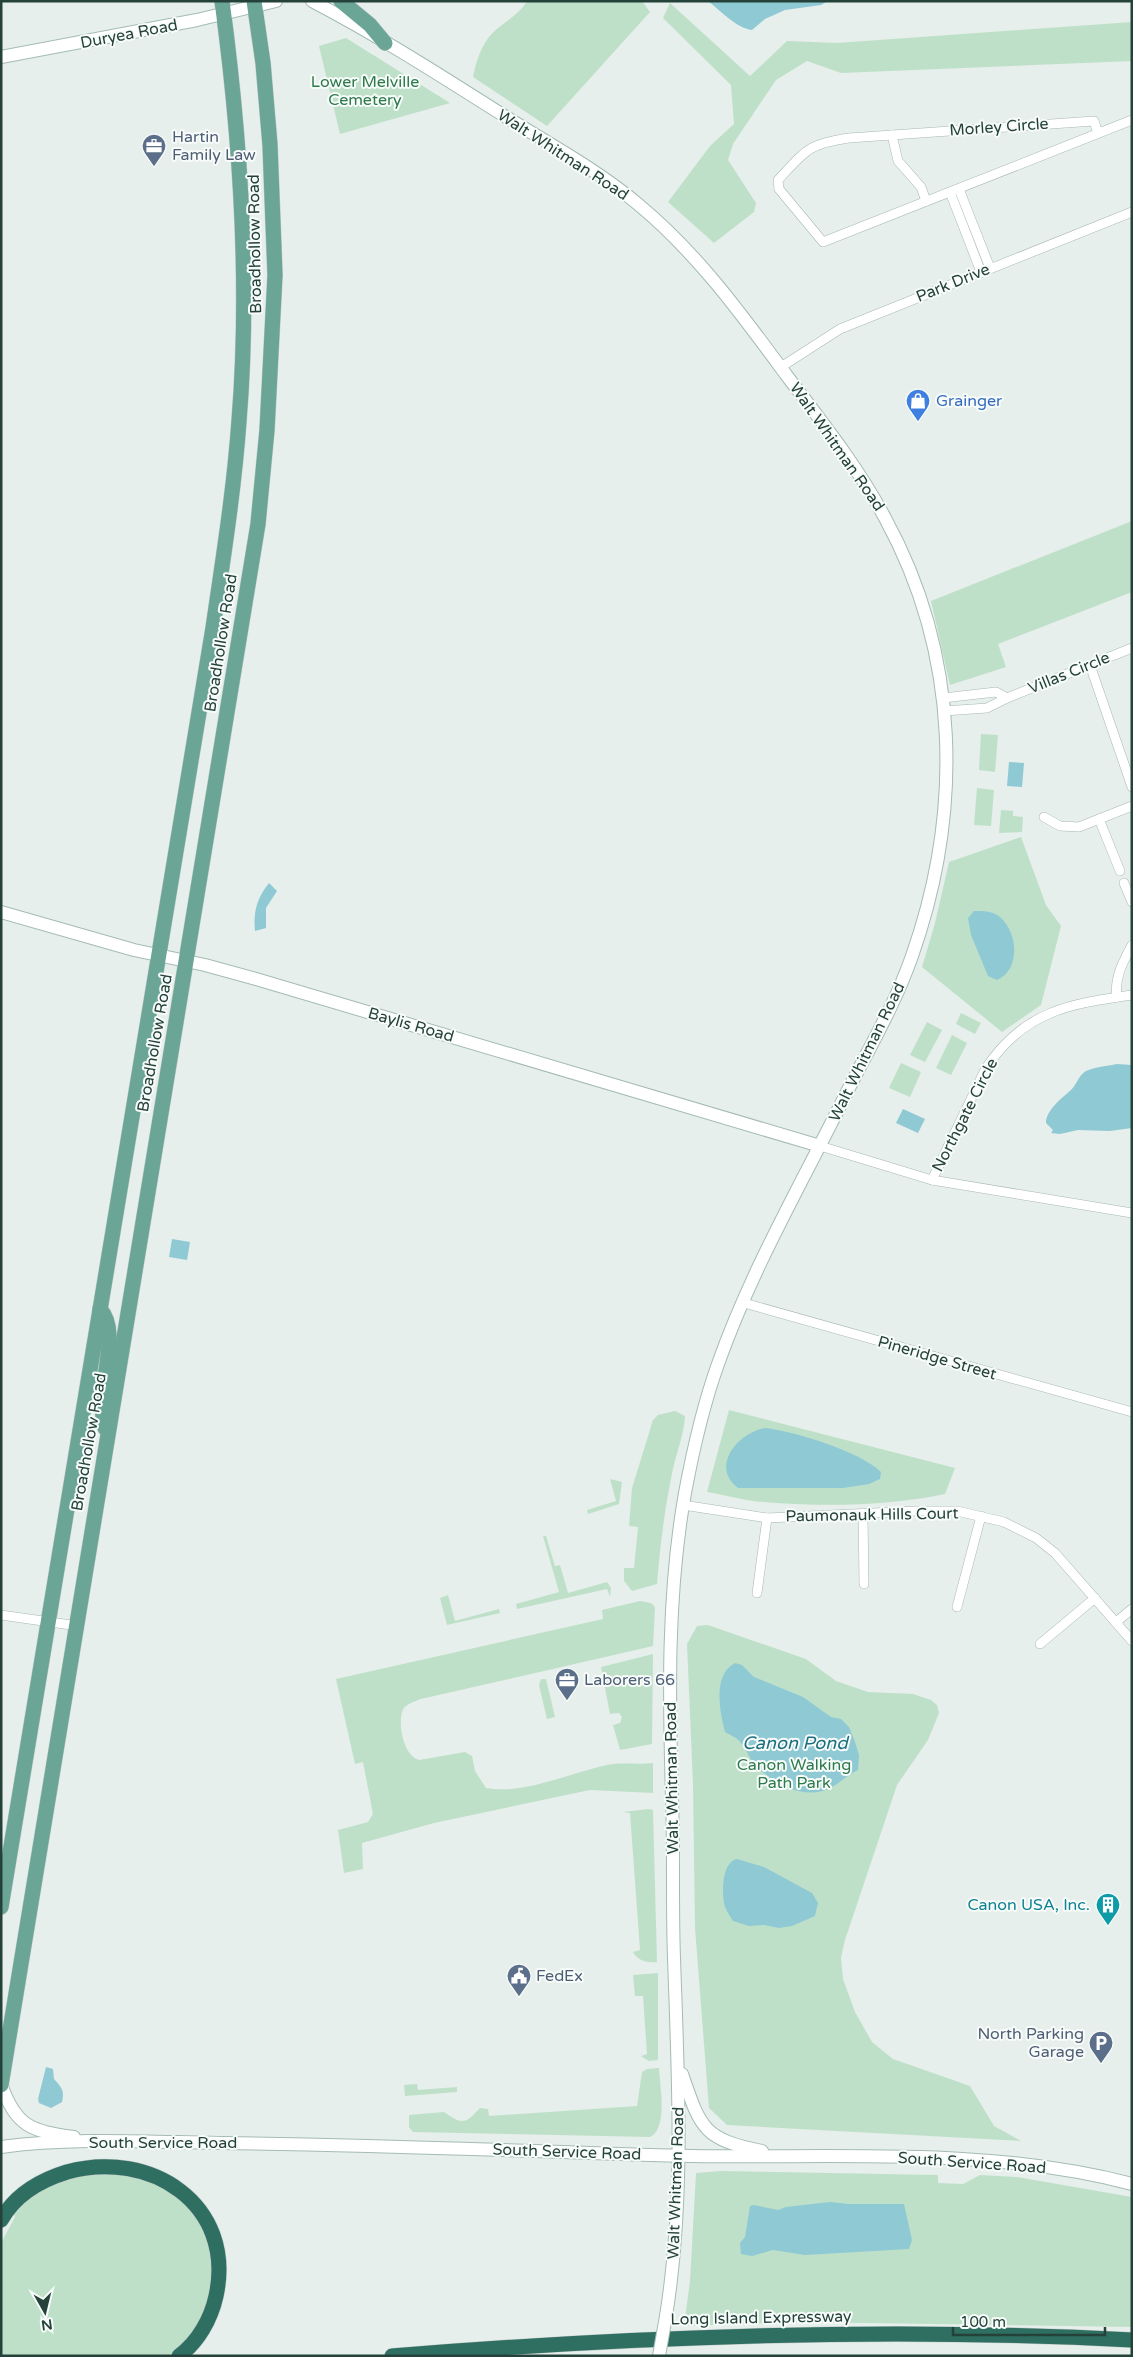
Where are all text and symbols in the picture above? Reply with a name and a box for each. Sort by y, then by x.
street label: Duryea Road [79,15,179,53]
park label: Lower Melville Cemetery [311,72,419,110]
street label: Walt Whitman Road [494,105,632,205]
street label: Morley Circle [949,114,1049,140]
place label: Hartin Family Law [172,127,256,165]
office icon: Hartin Family Law [141,133,167,167]
street label: Broadhollow Road [244,174,266,314]
street label: Park Drive [913,259,993,307]
street label: Walt Whitman Road [785,379,889,515]
shop icon: Grainger [905,388,931,422]
place label: Grainger [936,391,1003,411]
street label: Broadhollow Road [200,572,242,714]
street label: Villas Circle [1025,648,1113,698]
street label: Broadhollow Road [133,972,177,1114]
street label: Walt Whitman Road [825,979,909,1125]
street label: Baylis Road [366,1003,456,1047]
street label: Northgate Circle [928,1055,1002,1175]
street label: Pineridge Street [875,1331,999,1385]
street label: Broadhollow Road [67,1371,111,1513]
street label: Paumonauk Hills Court [785,1503,959,1527]
office icon: Laborers 66 [554,1667,580,1701]
place label: Laborers 66 [584,1670,675,1690]
street label: Walt Whitman Road [661,1702,683,1854]
water label: Canon Pond [742,1732,850,1754]
park label: Canon Walking Path Park [737,1755,851,1793]
building icon: Canon USA, Inc. [1095,1892,1121,1926]
place label: Canon USA, Inc. [967,1895,1090,1915]
public building icon: FedEx [506,1963,532,1997]
place label: FedEx [536,1966,583,1986]
place label: North Parking Garage [978,2024,1084,2062]
parking icon: North Parking Garage [1088,2030,1114,2064]
street label: Walt Whitman Road [663,2106,689,2260]
street label: South Service Road [89,2133,237,2153]
street label: South Service Road [492,2139,642,2165]
street label: South Service Road [897,2148,1047,2178]
north arrow [20,2287,70,2337]
scale bar [953,2304,1106,2336]
street label: Long Island Expressway [670,2306,852,2330]
text: 100 m [960,2313,1006,2331]
text: N [40,2315,53,2334]

